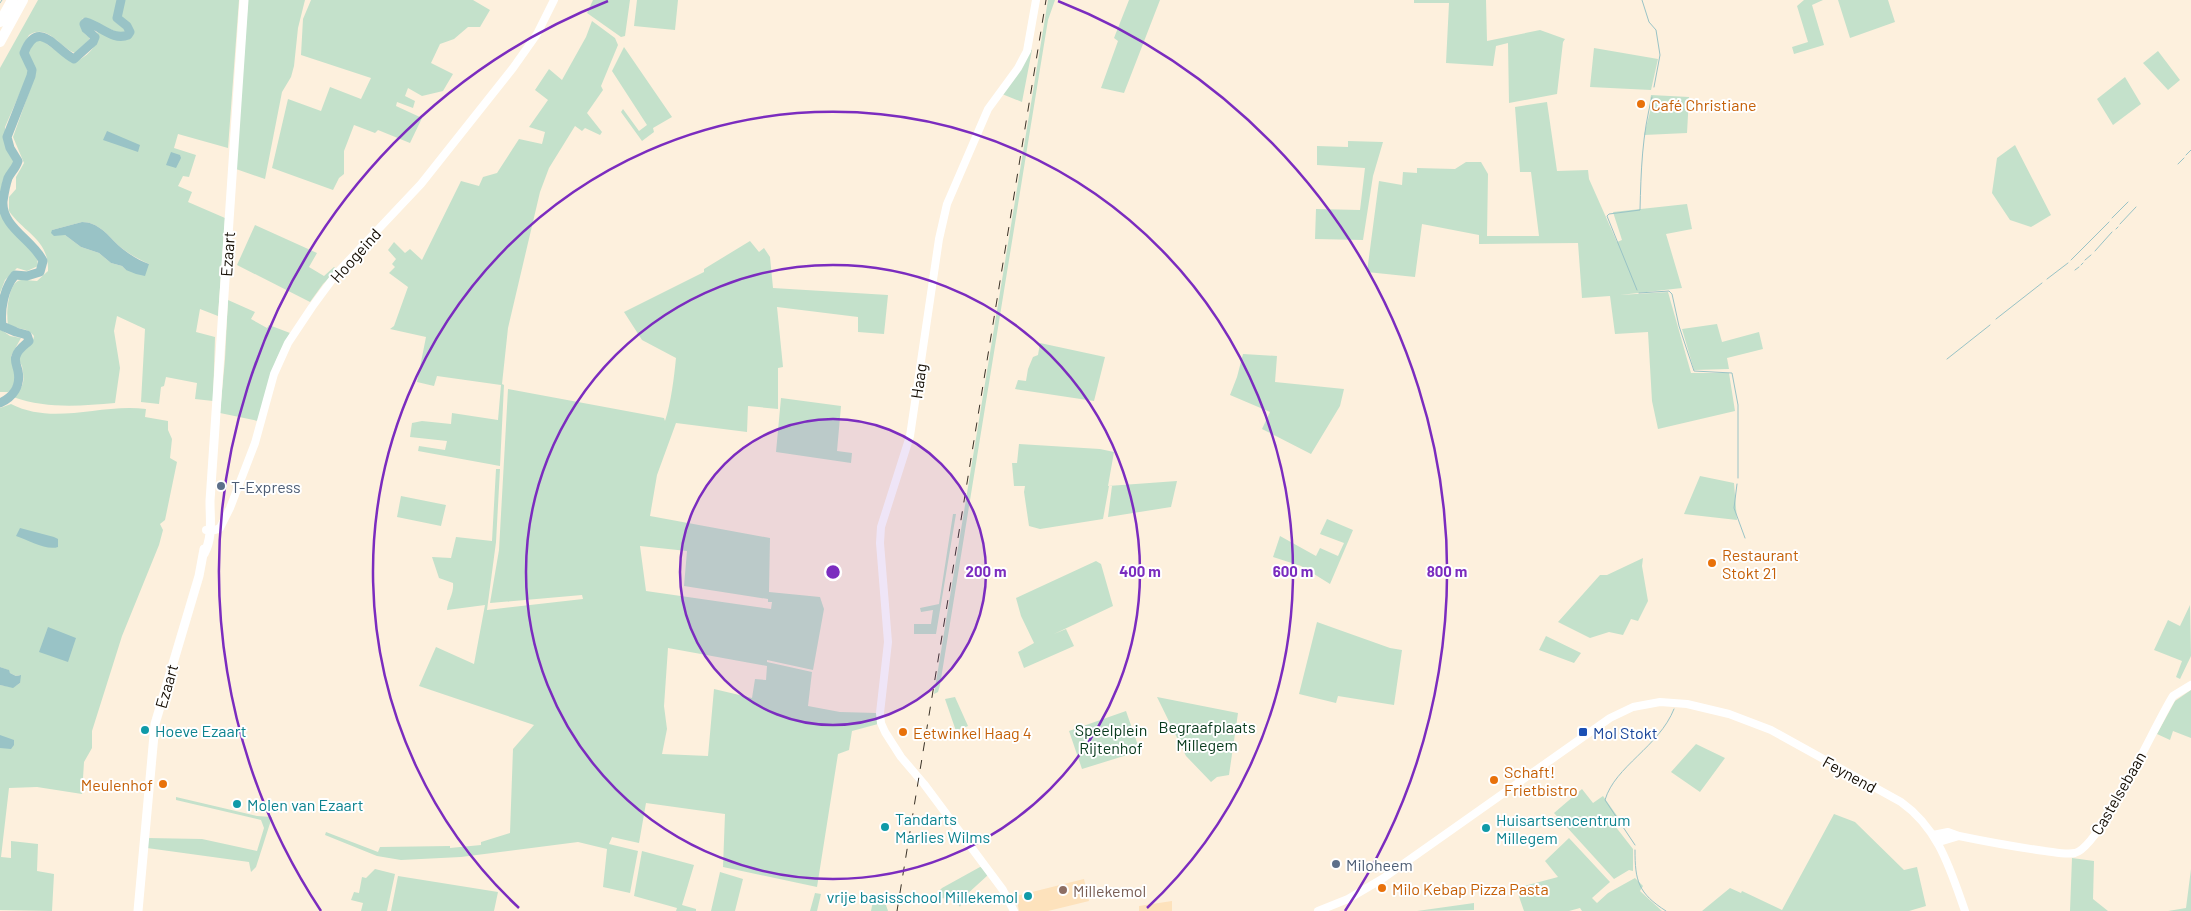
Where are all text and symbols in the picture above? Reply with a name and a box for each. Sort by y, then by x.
place label: Café Christiane [1651,95,1756,114]
marker: Café Christiane [1635,98,1647,110]
street label: Hoogeind [326,224,384,286]
street label: Ezaart [216,231,238,277]
street label: Haag [906,362,930,400]
place label: T-Express [231,477,301,496]
marker: T-Express [215,480,227,492]
place label: Restaurant Stokt 21 [1722,545,1799,582]
marker: Restaurant Stokt 21 [1706,557,1718,569]
text: 200 m [965,562,1007,580]
text: 400 m [1119,562,1161,580]
text: 600 m [1273,562,1313,580]
text: 800 m [1427,562,1467,580]
centre of rings [824,563,842,581]
street label: Ezaart [151,662,181,710]
park label: Begraafplaats Millegem [1158,717,1256,754]
park label: Speelplein Rijtenhof [1075,720,1147,757]
place label: Hoeve Ezaart [155,721,247,740]
place label: Eetwinkel Haag 4 [913,723,1032,742]
place label: Mol Stokt [1593,723,1658,742]
marker: Hoeve Ezaart [139,724,151,736]
marker: Eetwinkel Haag 4 [897,726,909,738]
marker: Mol Stokt [1577,726,1589,738]
street label: Castelsebaan [2086,748,2150,838]
street label: Feynend [1820,752,1880,796]
place label: Schaft! Frietbistro [1504,762,1578,799]
marker: Schaft! Frietbistro [1488,774,1500,786]
place label: Meulenhof [81,775,153,794]
marker: Meulenhof [157,778,169,790]
place label: Molen van Ezaart [247,795,364,814]
marker: Molen van Ezaart [231,798,243,810]
place label: Tandarts Marlies Wilms [895,809,990,846]
place label: Huisartsencentrum Millegem [1496,810,1630,847]
marker: Tandarts Marlies Wilms [879,821,891,833]
marker: Huisartsencentrum Millegem [1480,822,1492,834]
place label: Miloheem [1346,855,1413,874]
marker: Miloheem [1330,858,1342,870]
place label: Milo Kebap Pizza Pasta [1392,879,1549,898]
place label: Millekemol [1073,881,1146,900]
marker: Milo Kebap Pizza Pasta [1376,882,1388,894]
marker: Millekemol [1057,884,1069,896]
place label: vrije basisschool Millekemol [827,887,1018,906]
marker: vrije basisschool Millekemol [1022,890,1034,902]

